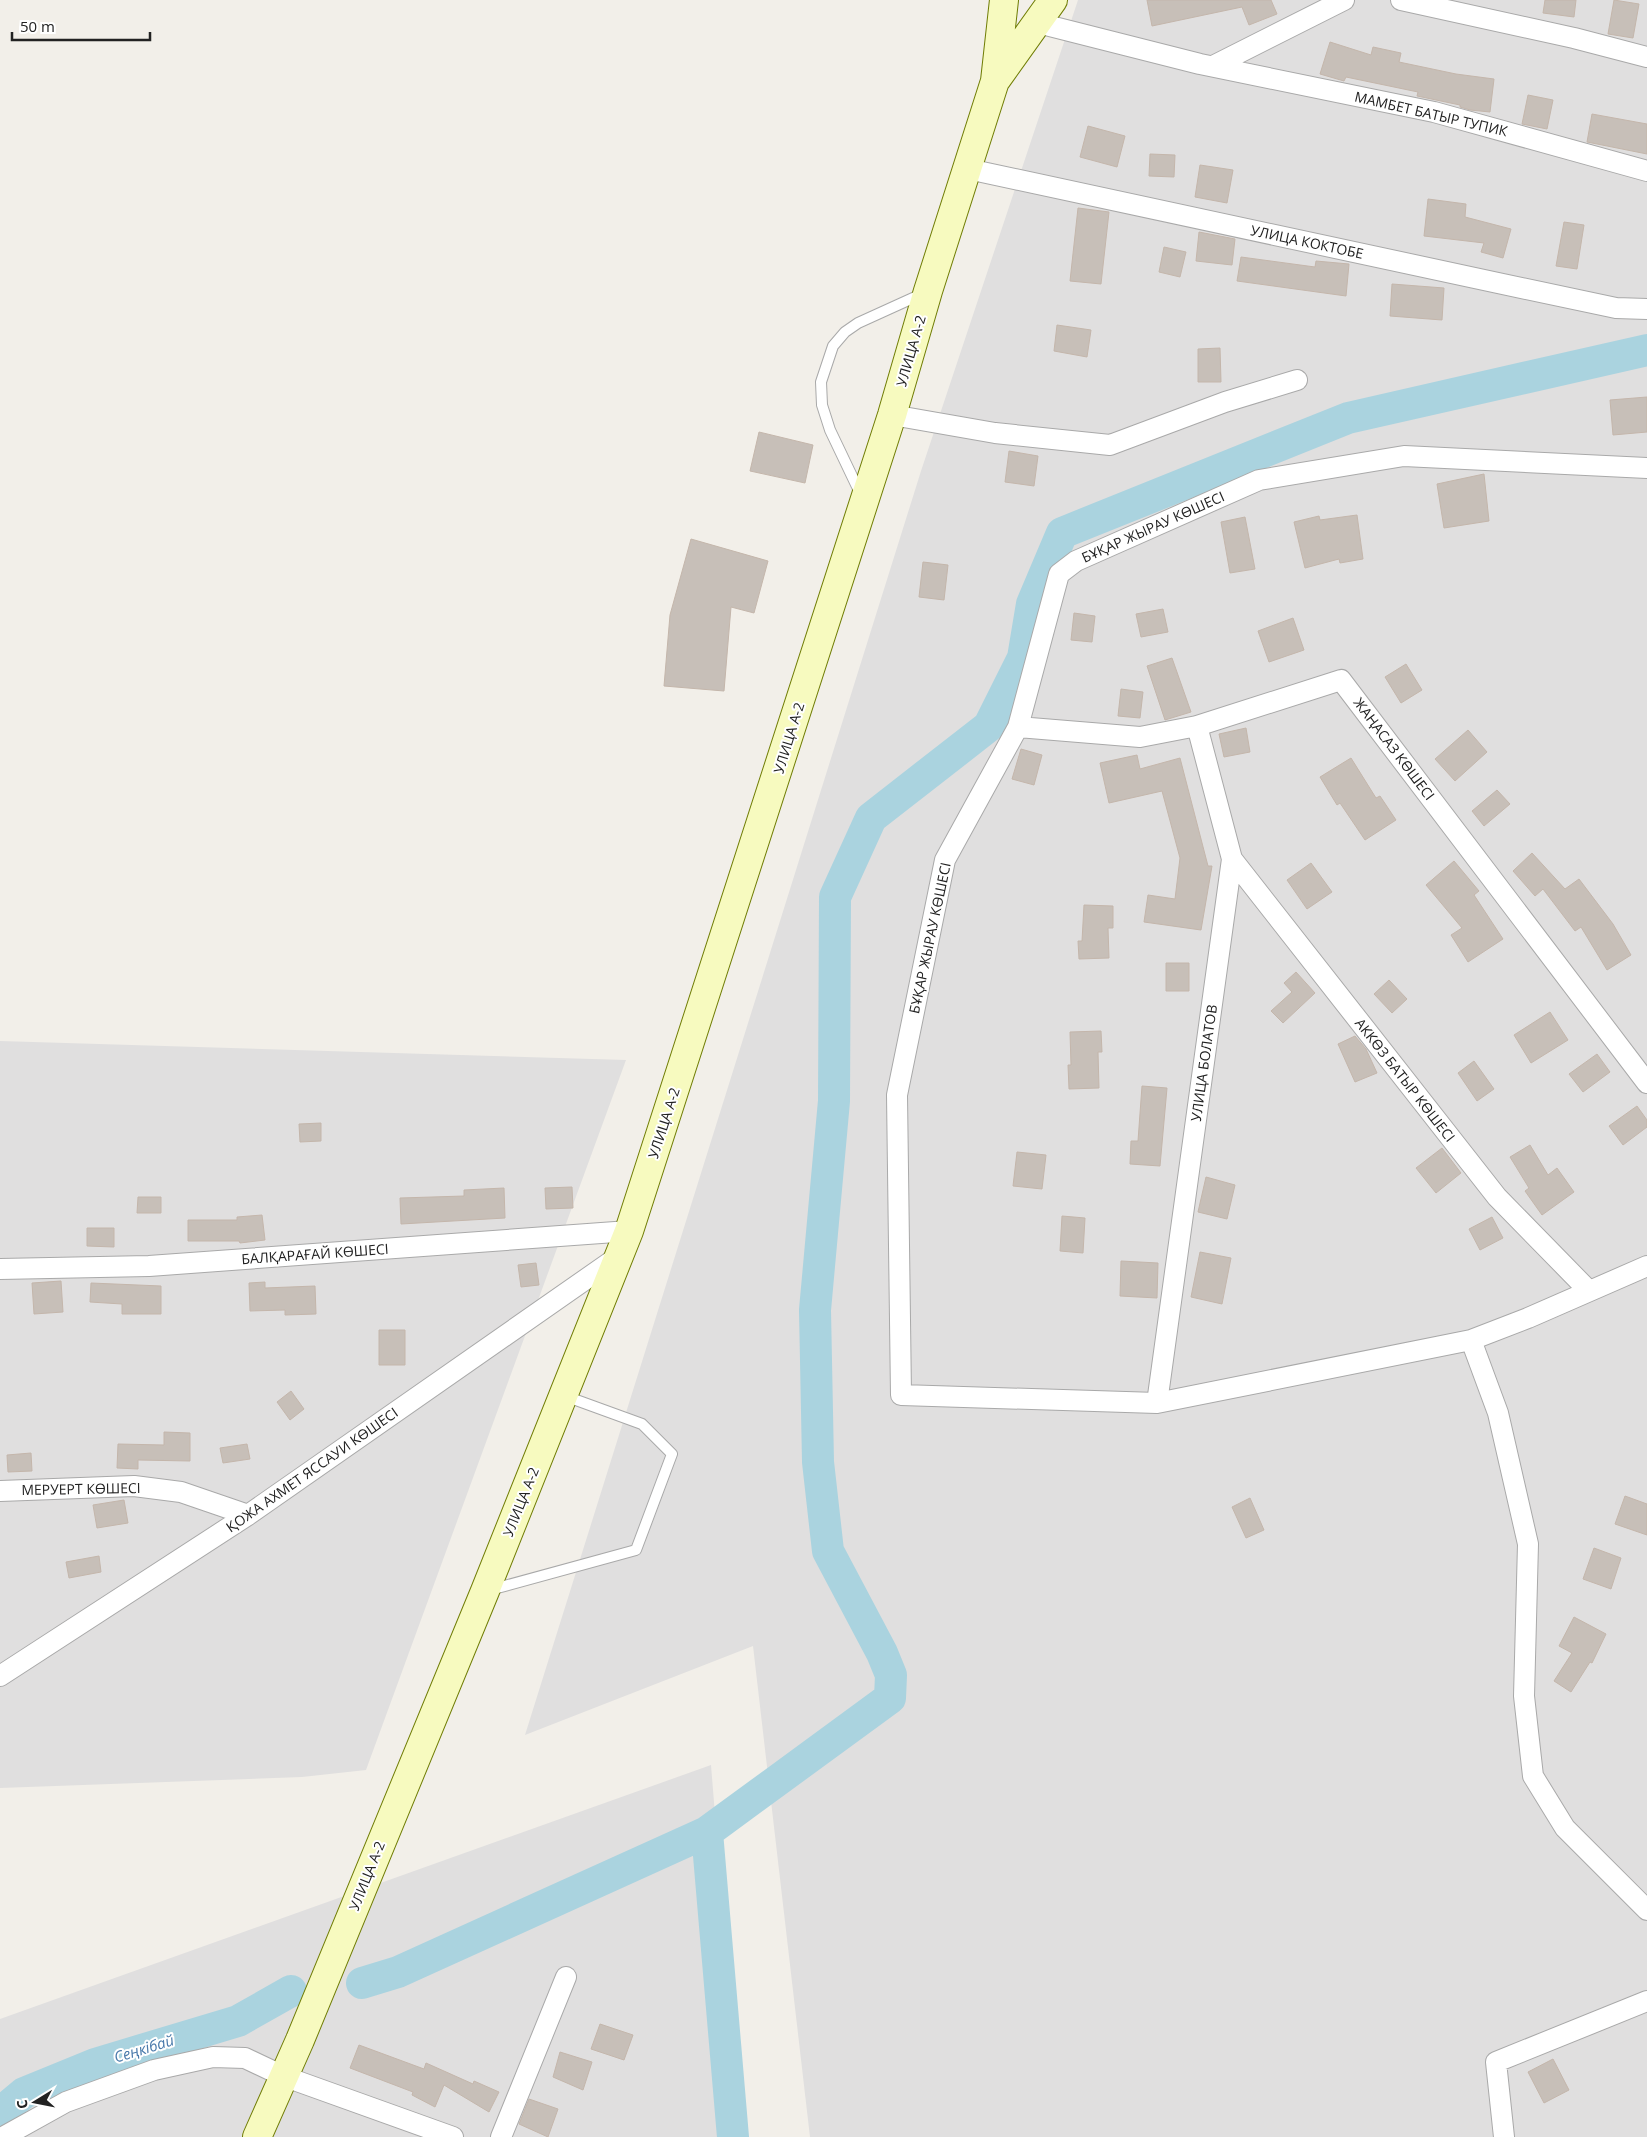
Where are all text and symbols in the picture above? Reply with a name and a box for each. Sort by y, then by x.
scale bar [12,10,150,42]
text: 50 m [20,16,55,36]
street label: МАМБЕТ БАТЫР ТУПИК [1353,87,1510,140]
street label: УЛИЦА КОКТОБЕ [1249,220,1365,263]
street label: УЛИЦА А-2 [891,313,930,389]
street label: БҰҚАР ЖЫРАУ КӨШЕСІ [1079,487,1227,567]
street label: ЖАҢАСАЗ КӨШЕСІ [1350,694,1439,804]
street label: УЛИЦА А-2 [769,700,808,776]
street label: БҰҚАР ЖЫРАУ КӨШЕСІ [904,861,955,1015]
street label: УЛИЦА БОЛАТОВ [1186,1003,1221,1123]
street label: АККӨЗ БАТЫР КӨШЕСІ [1351,1014,1460,1145]
street label: УЛИЦА А-2 [643,1085,684,1161]
street label: БАЛҚАРАҒАЙ КӨШЕСІ [241,1239,389,1268]
street label: ҚОЖА АХМЕТ ЯССАУИ КӨШЕСІ [222,1403,401,1536]
street label: УЛИЦА А-2 [498,1464,543,1539]
street label: МЕРУЕРТ КӨШЕСІ [21,1478,141,1499]
street label: УЛИЦА А-2 [344,1838,389,1913]
water label: Сеңкібай [111,2029,176,2067]
north arrow [10,2077,60,2127]
text: С [12,2098,32,2110]

